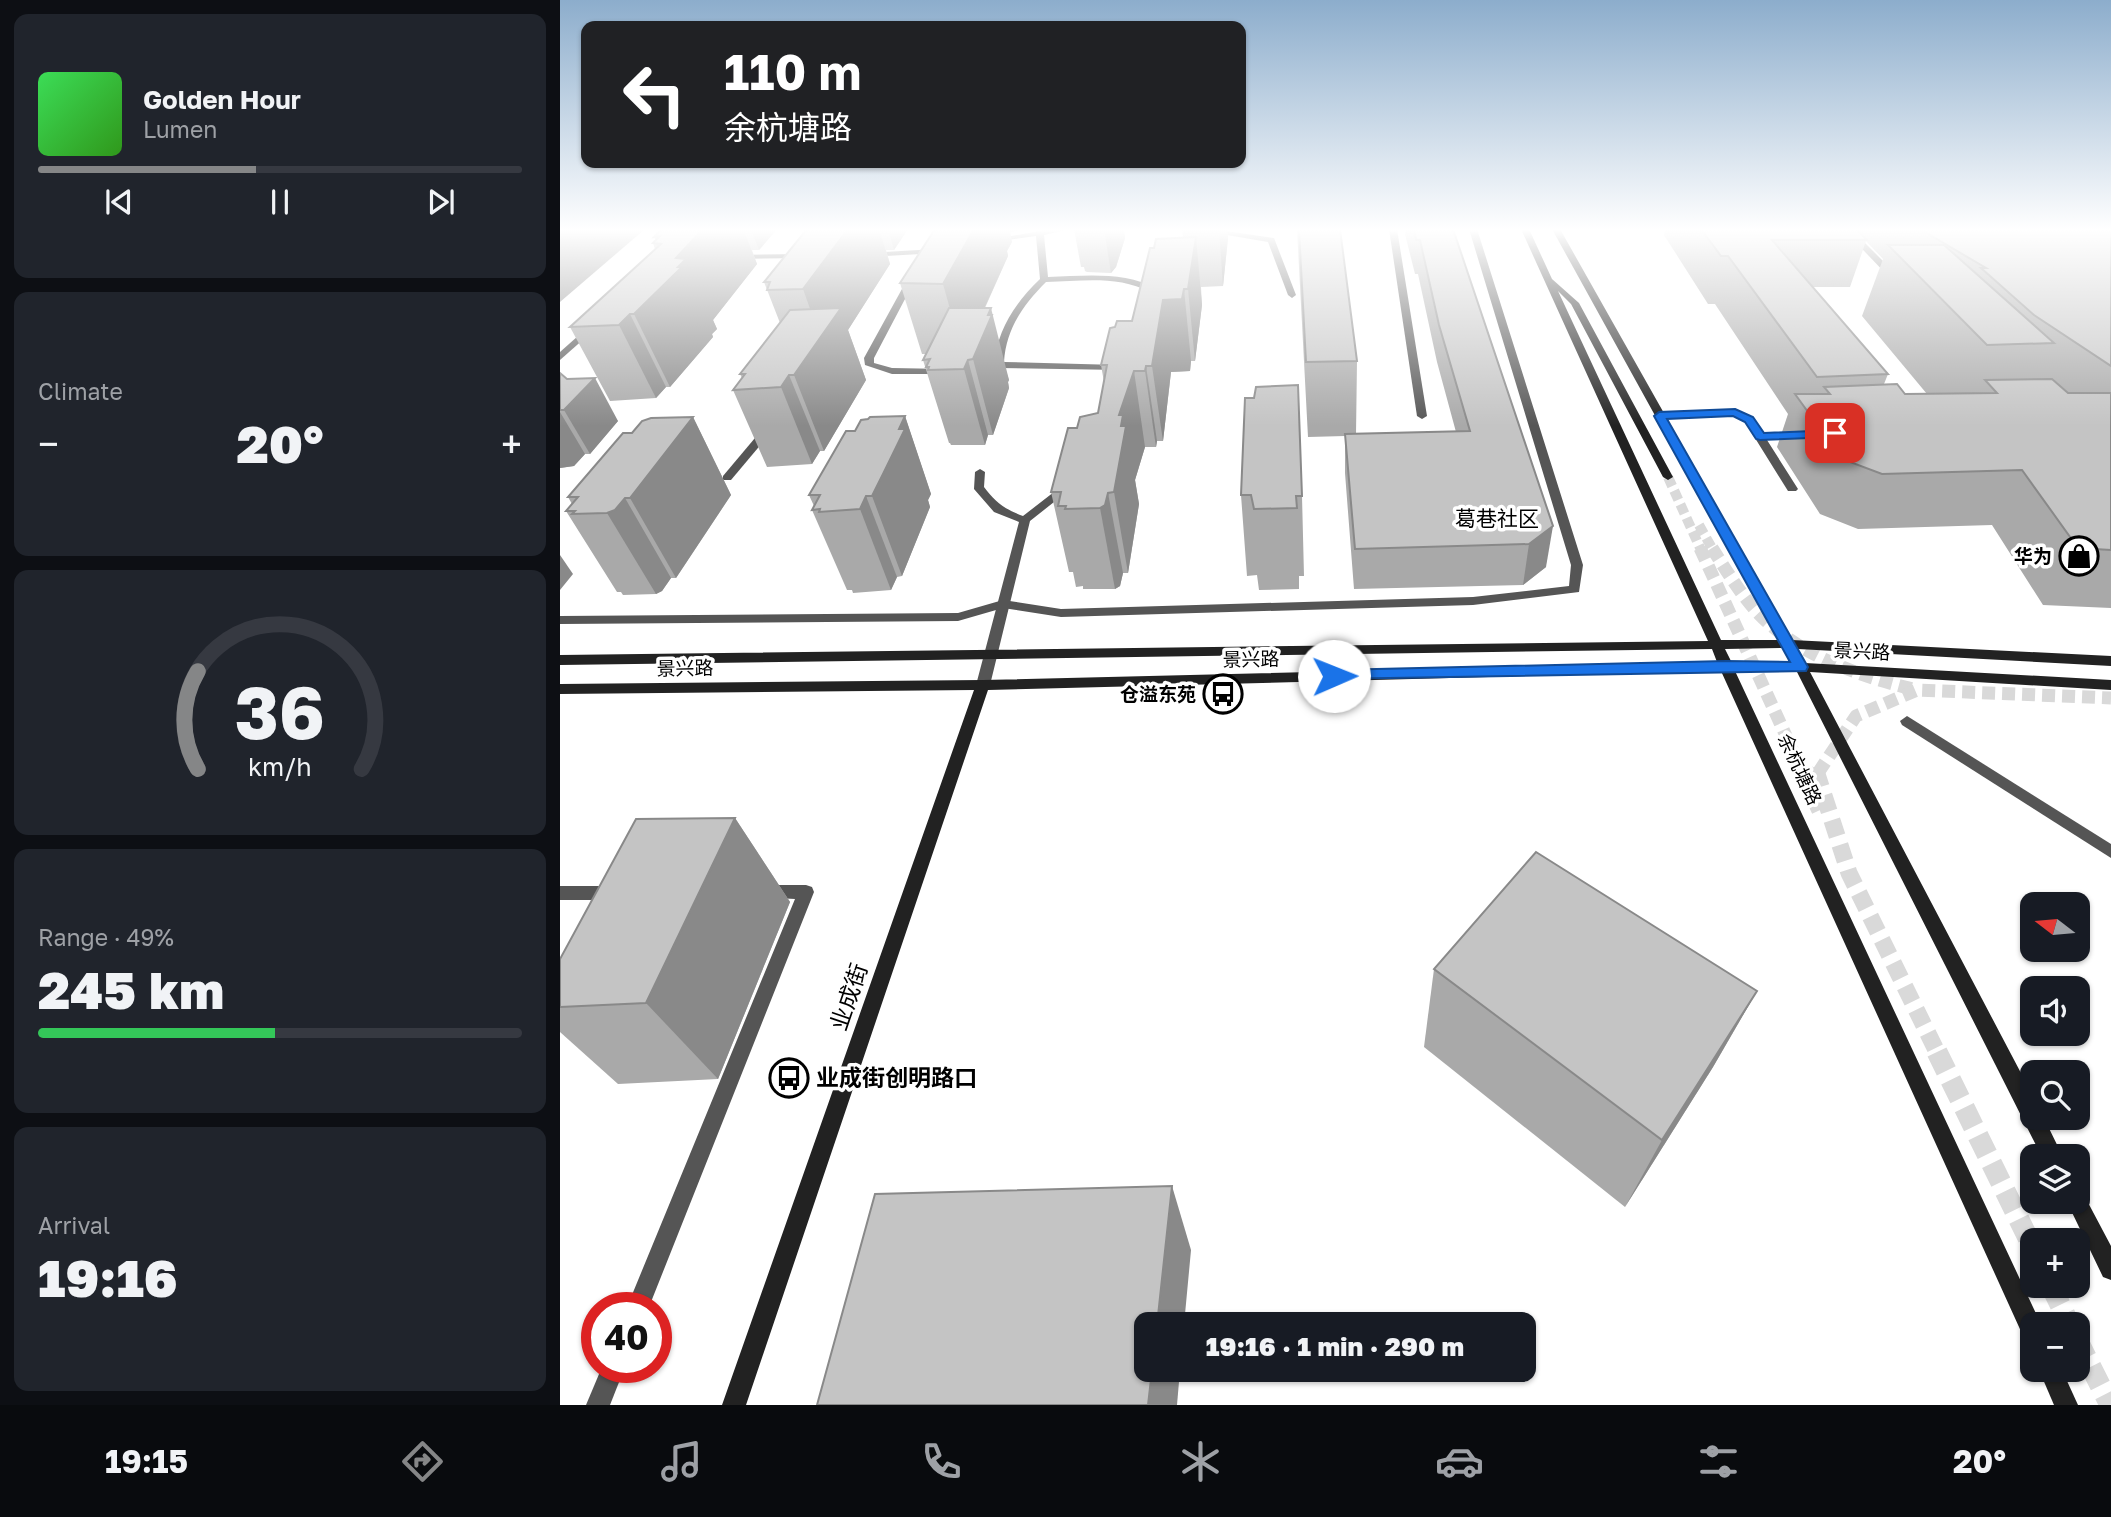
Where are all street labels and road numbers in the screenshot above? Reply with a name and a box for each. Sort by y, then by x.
street label: 景兴路 [1833,638,1891,663]
street label: 景兴路 [1222,647,1280,670]
street label: 景兴路 [656,656,714,679]
street label: 余杭塘路 [1774,729,1827,808]
street label: 业成街 [824,959,873,1034]

